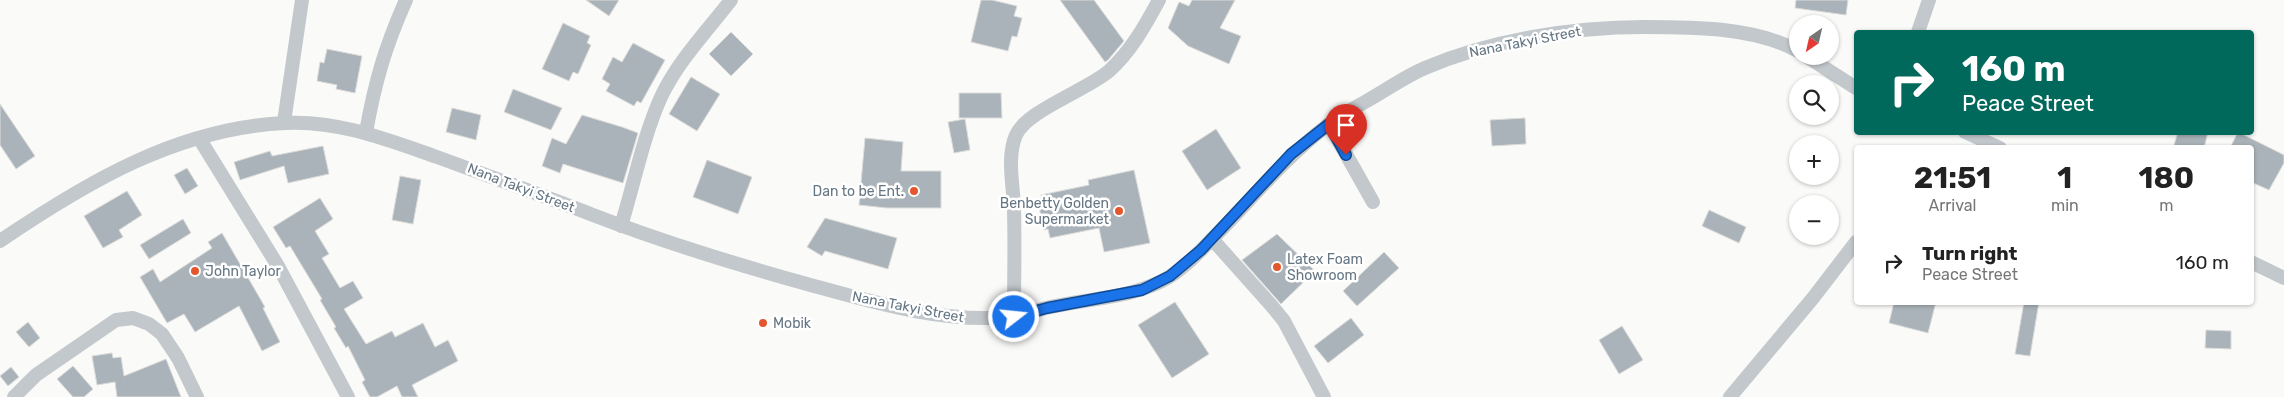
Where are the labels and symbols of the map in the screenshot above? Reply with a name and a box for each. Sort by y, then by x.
north arrow [1789,15,1839,65]
street label: Nana Takyi Street [1468,23,1583,61]
pin [1325,104,1367,155]
street label: Nana Takyi Street [465,160,578,216]
place label: Dan to be Ent. [813,183,904,200]
marker: Dan to be Ent. [908,185,920,197]
place label: Benbetty Golden Supermarket [1000,195,1110,228]
marker: Benbetty Golden Supermarket [1113,205,1125,217]
place label: Latex Foam Showroom [1287,251,1363,284]
marker: Latex Foam Showroom [1271,261,1283,273]
place label: John Taylor [205,263,282,280]
marker: John Taylor [189,265,201,277]
street label: Nana Takyi Street [851,288,966,326]
position arrow [987,290,1039,342]
place label: Mobik [773,315,812,332]
marker: Mobik [757,317,769,329]

